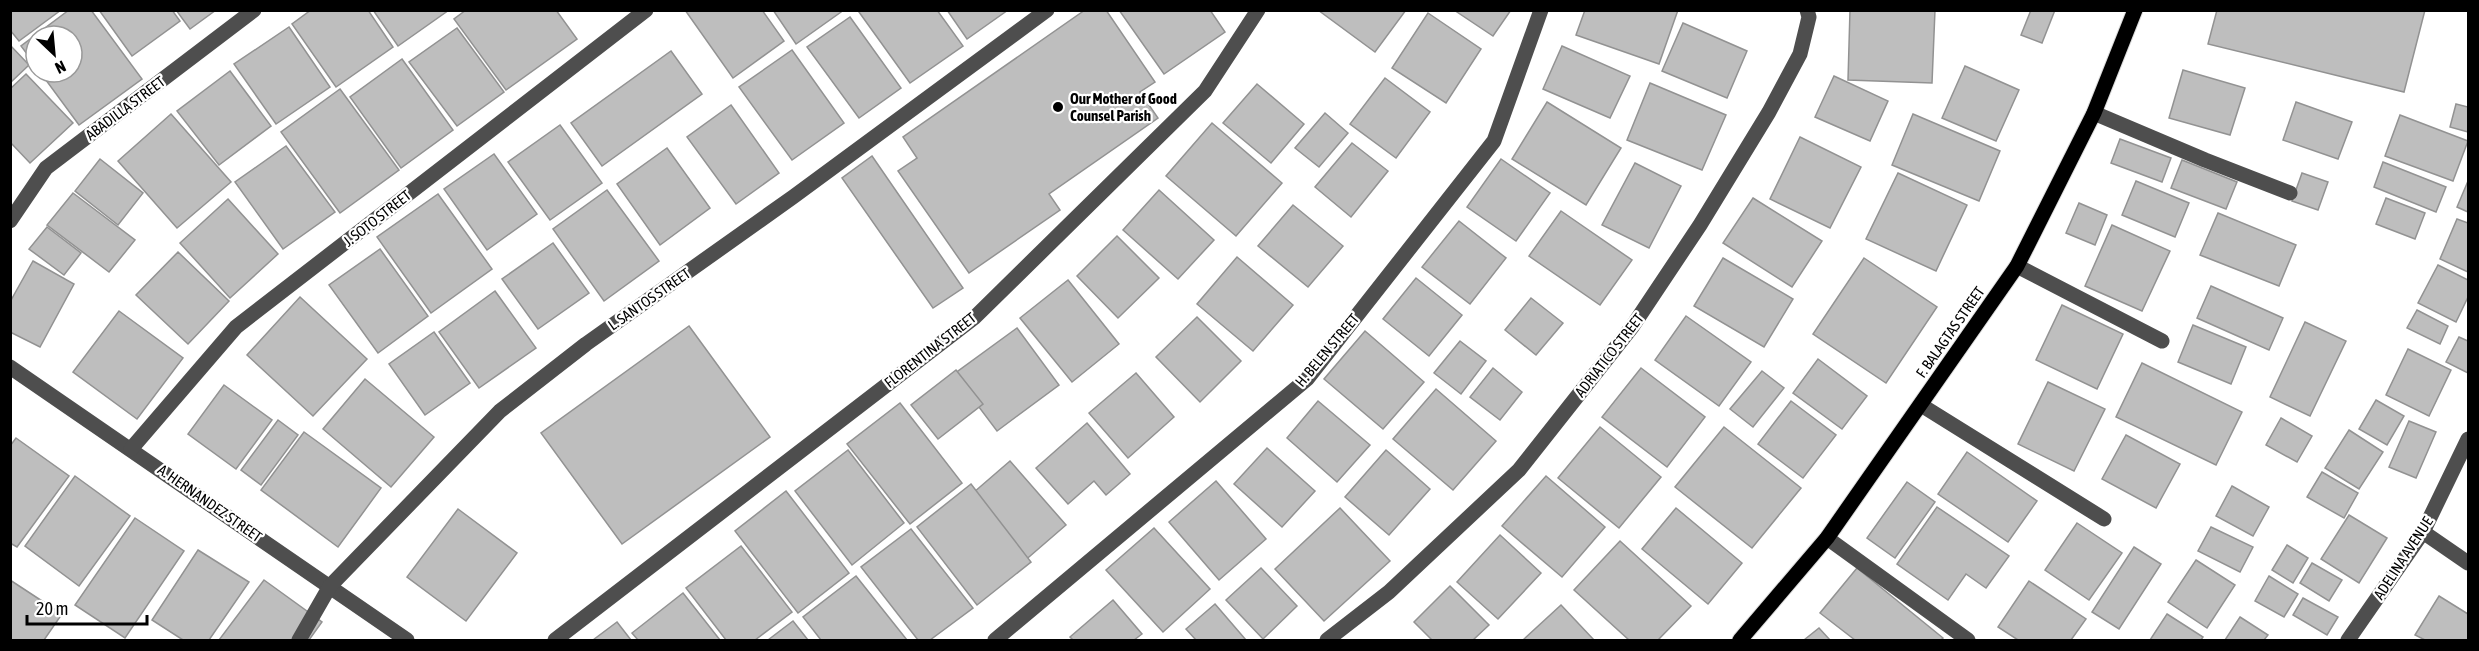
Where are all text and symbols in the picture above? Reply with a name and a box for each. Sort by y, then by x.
north arrow [24,24,84,84]
text: N [52,57,69,78]
street label: ABADILLA STREET [82,72,168,143]
place label: Our Mother of Good Counsel Parish [1070,90,1177,124]
marker: Our Mother of Good Counsel Parish [1051,100,1065,114]
street label: J. SOTO STREET [340,186,414,250]
street label: L. SANTOS STREET [605,264,694,334]
street label: F. BALAGTAS STREET [1912,283,1988,381]
street label: FLORENTINA STREET [881,309,979,391]
street label: H. BELEN STREET [1292,310,1363,390]
street label: ADRIATICO STREET [1571,310,1647,400]
street label: A. HERNANDEZ STREET [155,461,266,545]
street label: ADELINA AVENUE [2370,513,2436,602]
scale bar [27,588,147,626]
text: 20 m [36,598,68,619]

